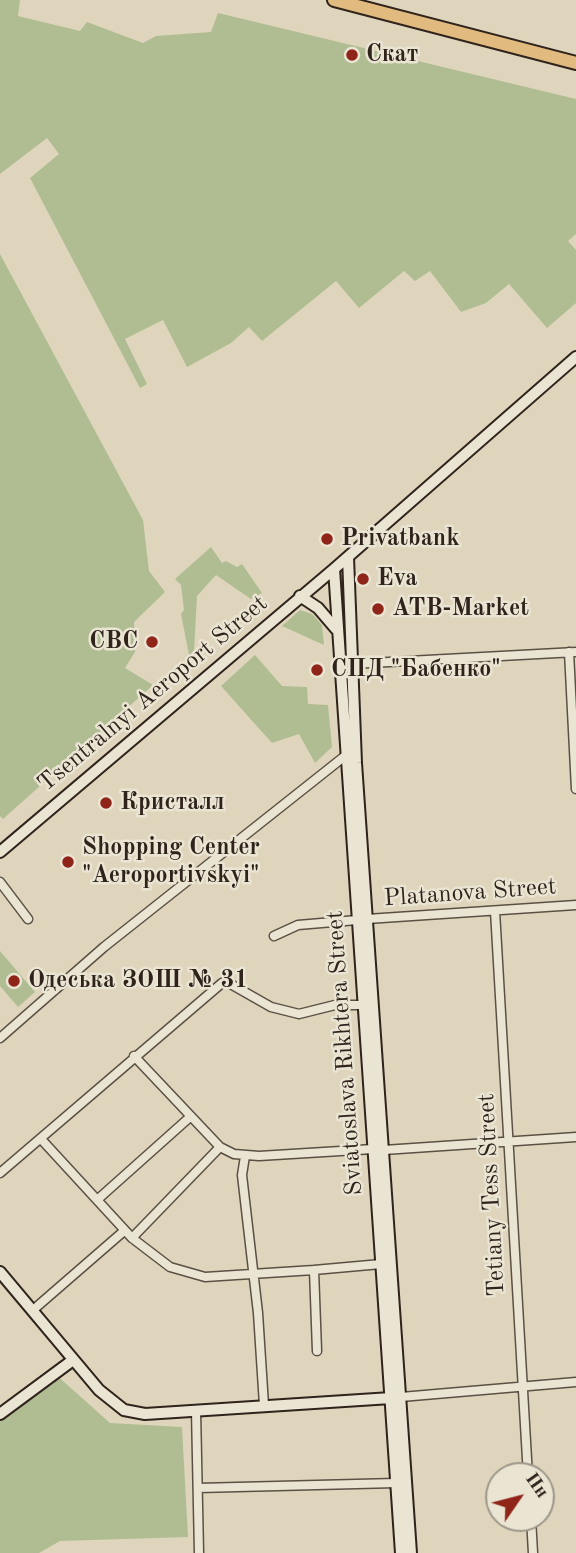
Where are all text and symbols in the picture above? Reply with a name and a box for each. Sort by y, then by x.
place label: Скат [366,41,418,69]
marker: Скат [344,47,360,63]
place label: Privatbank [341,525,460,553]
marker: Privatbank [319,531,335,547]
place label: Eva [377,565,417,593]
marker: Eva [355,571,371,587]
street label: Tsentralnyi Aeroport Street [32,589,274,799]
place label: ATB-Market [392,595,529,623]
marker: ATB-Market [370,601,386,617]
place label: СВС [89,628,138,656]
marker: СВС [144,634,160,650]
place label: СПД "Бабенко" [331,656,501,684]
marker: СПД "Бабенко" [309,662,325,678]
place label: Кристалл [120,789,225,817]
marker: Кристалл [98,795,114,811]
place label: Shopping Center "Aeroportivskyi" [82,834,260,890]
marker: Shopping Center "Aeroportivskyi" [60,854,76,870]
street label: Platanova Street [383,873,557,913]
street label: Sviatoslava Rikhtera Street [321,910,369,1196]
place label: Одеська ЗОШ № 31 [28,967,248,995]
marker: Одеська ЗОШ № 31 [6,973,22,989]
street label: Tetiany Tess Street [472,1093,512,1297]
north arrow [485,1462,555,1532]
text: Пн [521,1470,551,1502]

